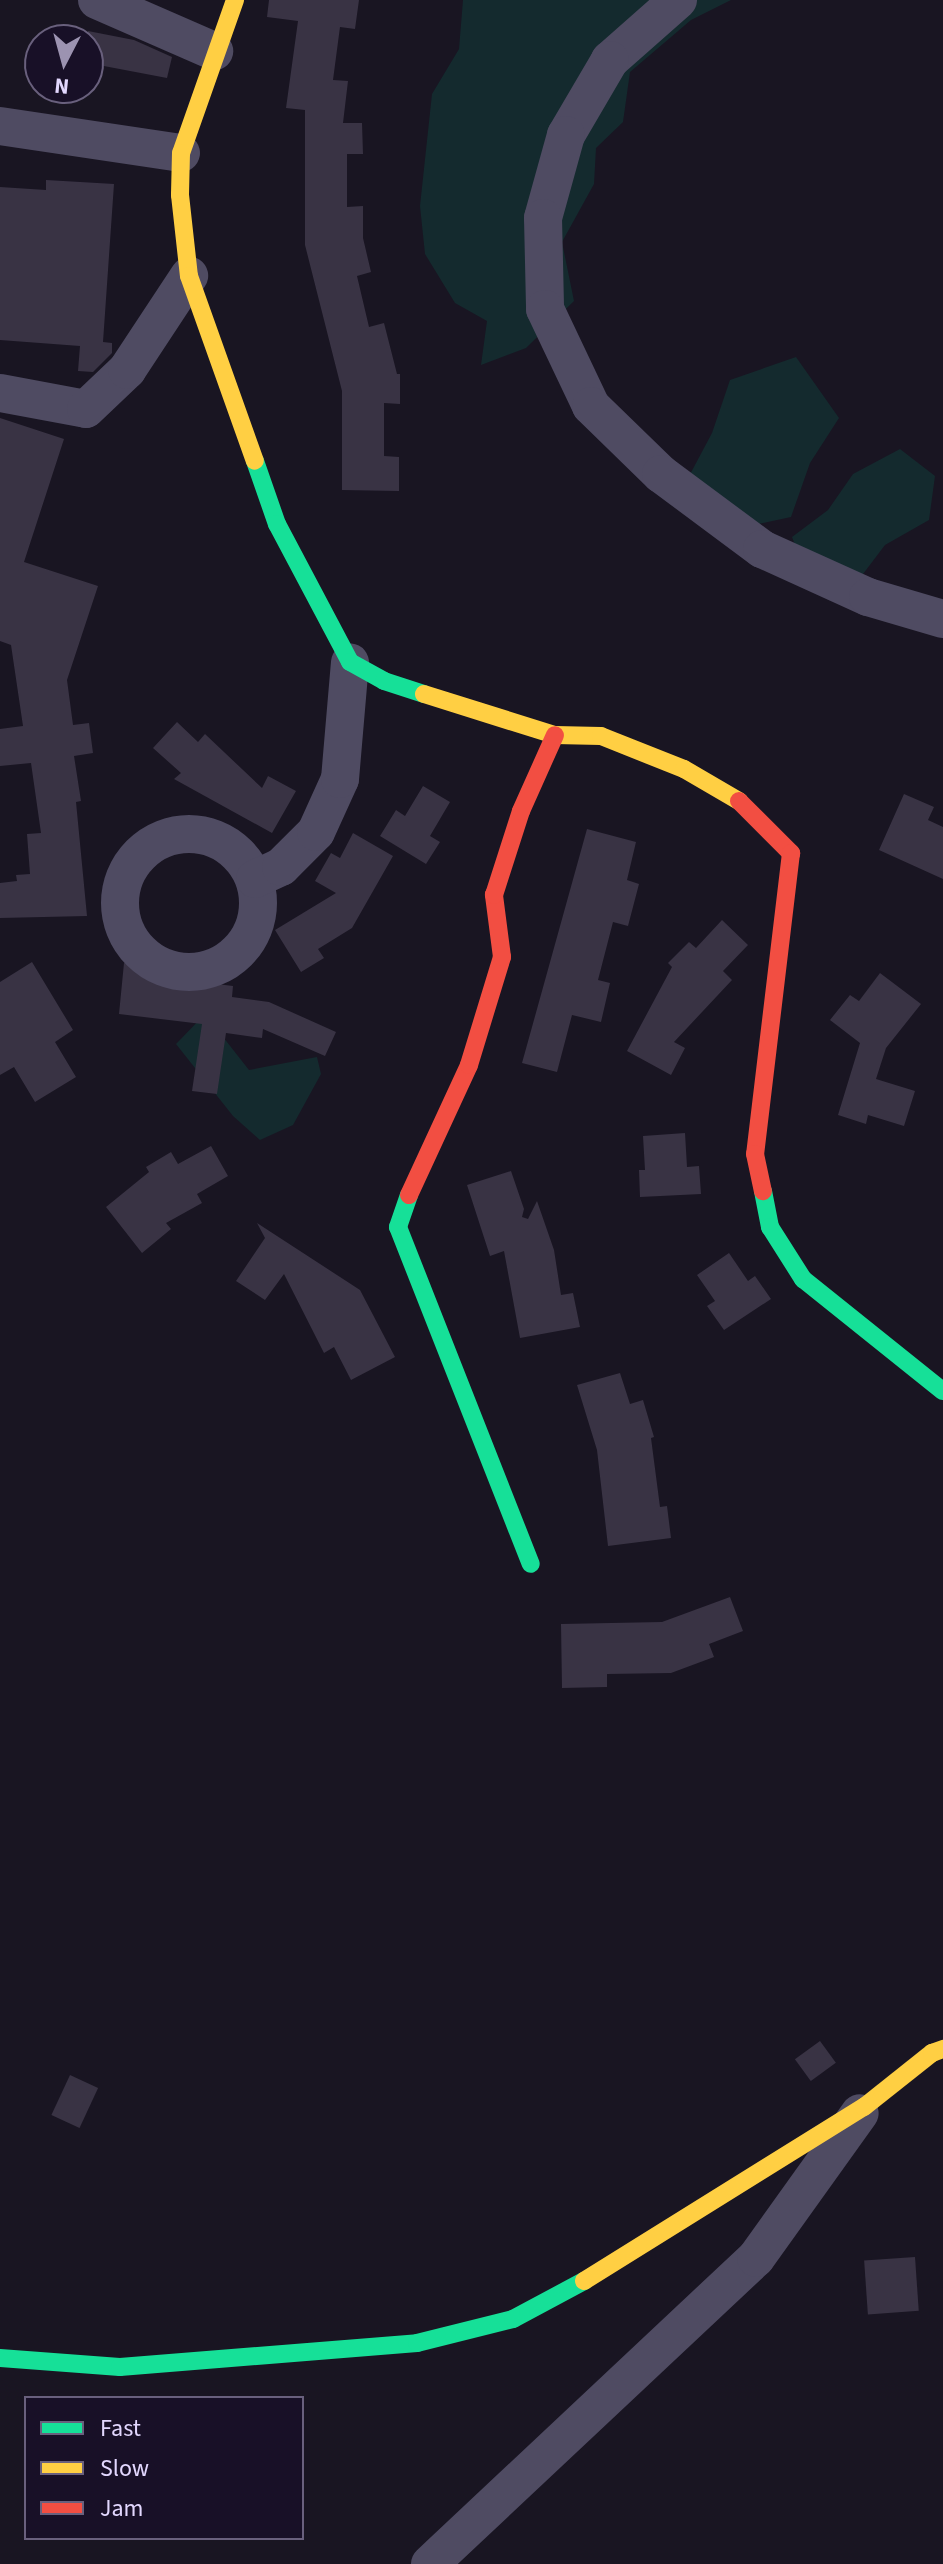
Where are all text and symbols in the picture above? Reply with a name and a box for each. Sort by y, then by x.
north arrow [24,24,104,104]
text: N [53,69,71,103]
legend [24,2396,304,2540]
text: Fast [100,2411,141,2446]
text: Slow [100,2451,149,2486]
text: Jam [100,2491,144,2526]

